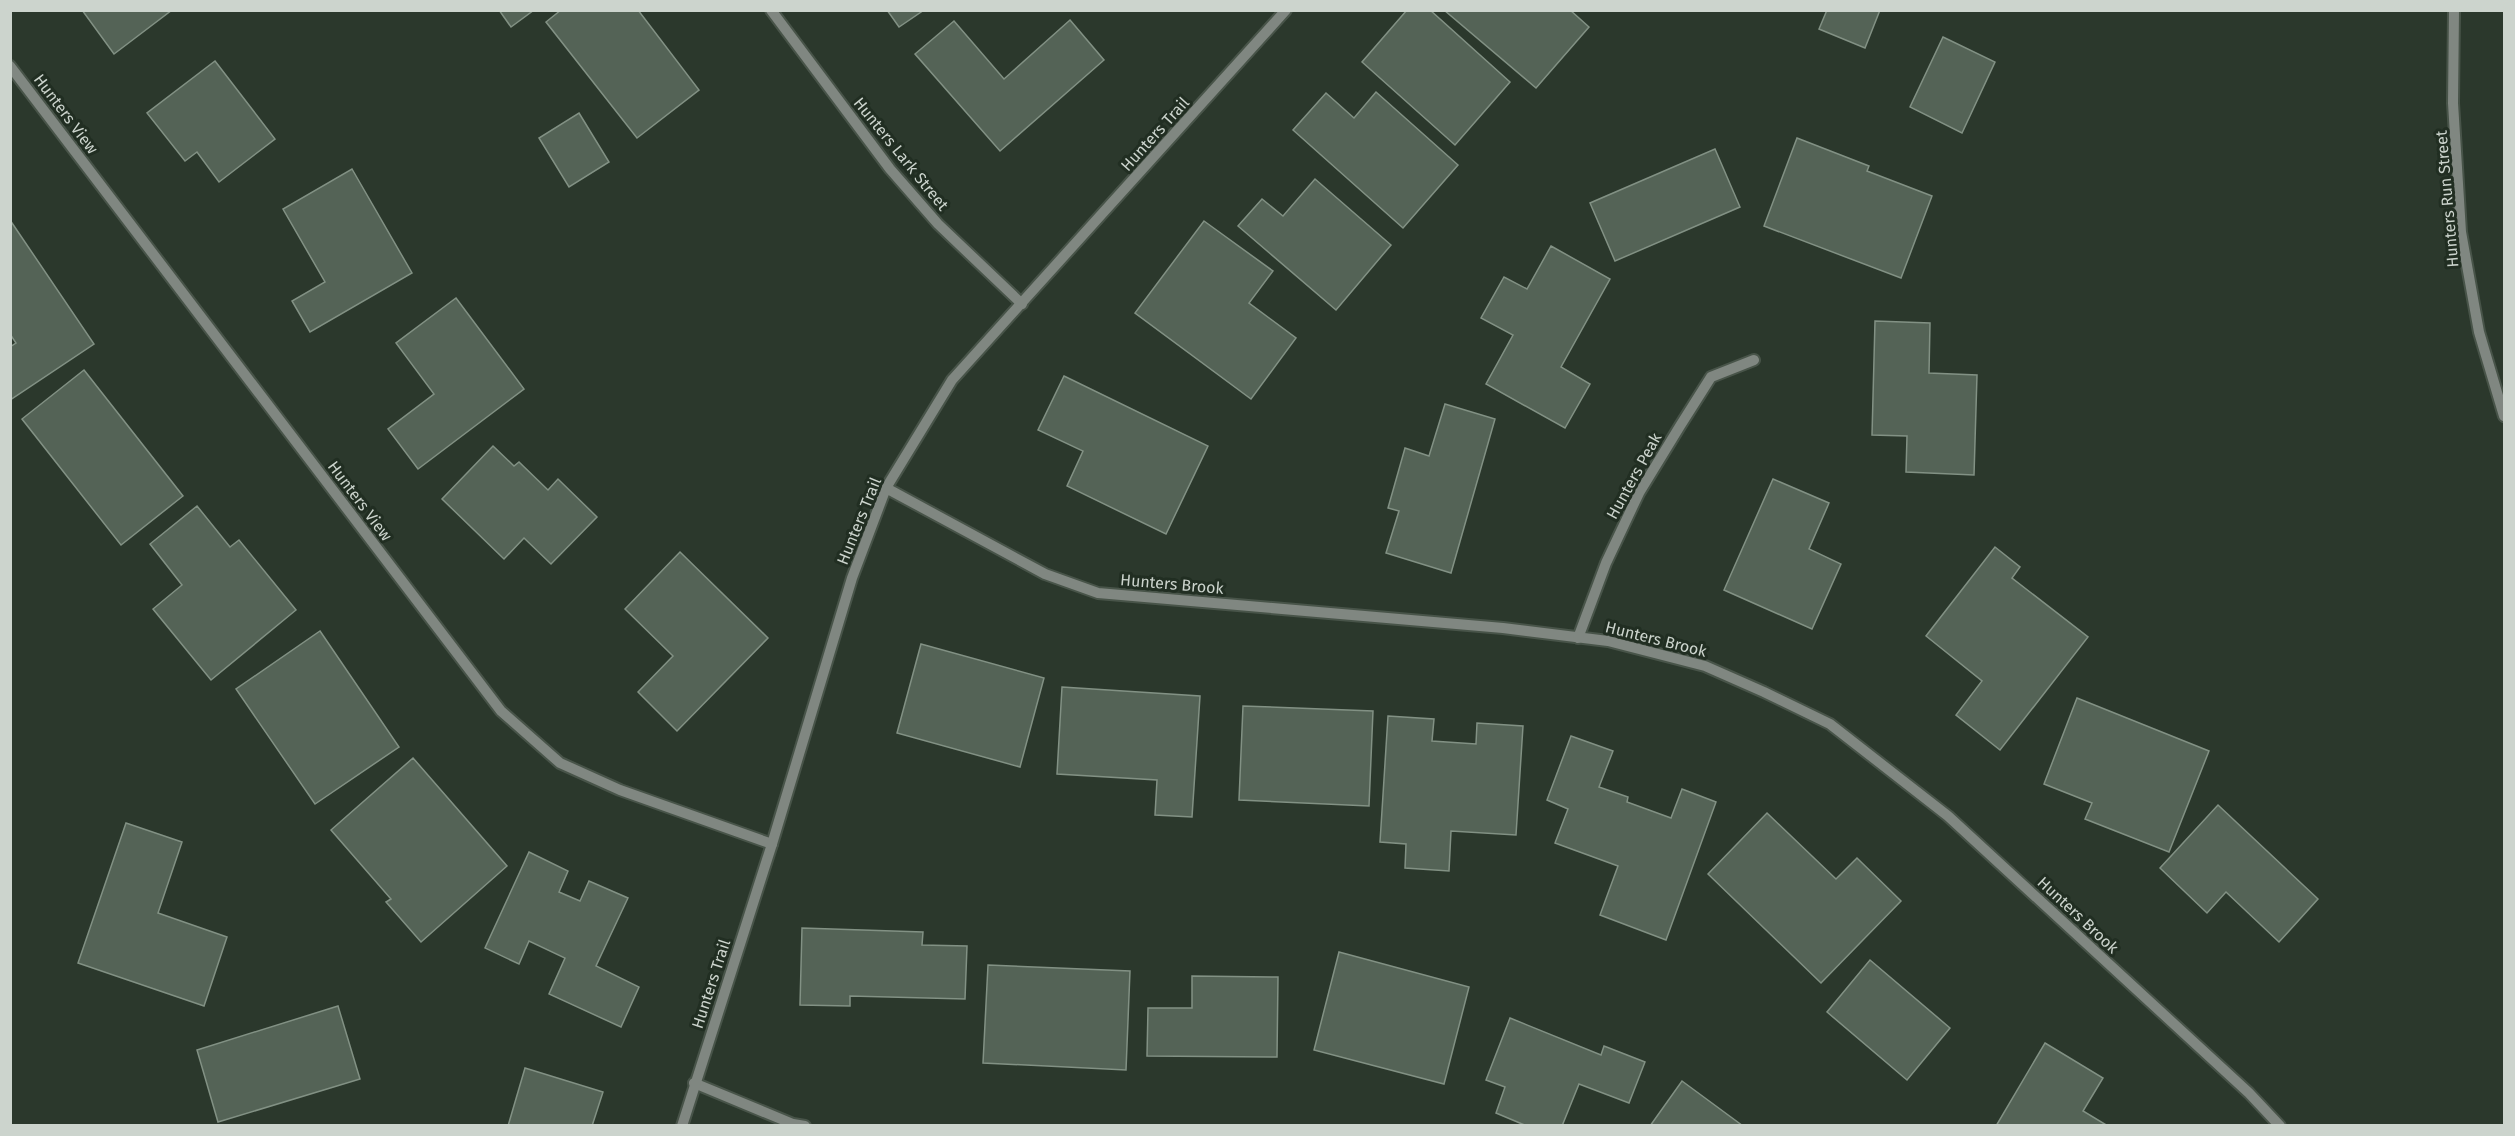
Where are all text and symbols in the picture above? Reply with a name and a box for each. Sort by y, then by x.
street label: Hunters View [30,70,103,158]
street label: Hunters Trail [1117,93,1193,175]
street label: Hunters Lark Street [850,94,953,215]
street label: Hunters Run Street [2432,129,2462,268]
street label: Hunters Peak [1602,429,1666,522]
street label: Hunters View [324,457,397,545]
street label: Hunters Trail [833,474,885,568]
street label: Hunters Brook [1119,570,1225,598]
street label: Hunters Brook [1603,617,1709,661]
street label: Hunters Brook [2034,873,2123,958]
street label: Hunters Trail [688,937,734,1031]

